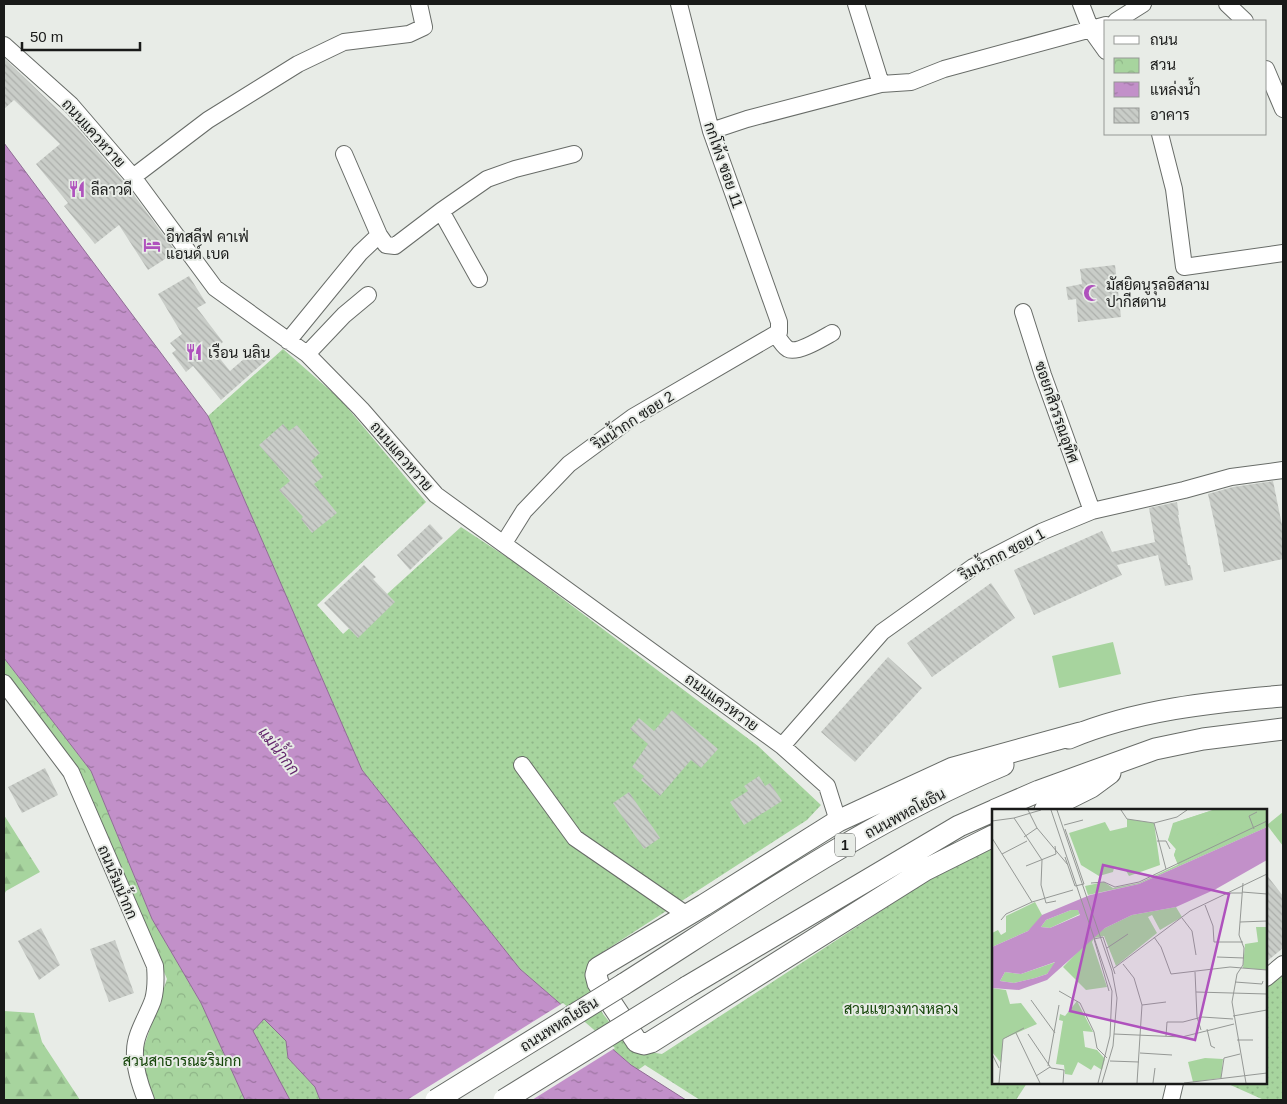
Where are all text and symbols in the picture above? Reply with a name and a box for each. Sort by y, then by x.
scale bar [22,20,140,52]
legend [1104,20,1267,135]
text: 50 m [30,28,63,45]
text: ถนน [1150,31,1178,48]
text: สวน [1150,56,1176,73]
text: แหล่งน้ำ [1150,77,1201,98]
street label: ถนนแควหวาย [59,95,129,171]
text: อาคาร [1150,106,1190,123]
street label: กกโท้ง ซอย 11 [701,119,748,210]
restaurant icon: ลีลาวดี [67,179,87,199]
place label: ลีลาวดี [91,180,132,198]
place label: อีทสลีฟ คาเฟ่ แอนด์ เบด [166,227,249,262]
hotel icon: อีทสลีฟ คาเฟ่ แอนด์ เบด [142,235,162,255]
place label: มัสยิดนูรุลอิสลาม ปากีสตาน [1106,276,1210,310]
mosque icon: มัสยิดนูรุลอิสลาม ปากีสตาน [1082,283,1102,303]
restaurant icon: เรือน นลิน [184,342,204,362]
place label: เรือน นลิน [208,343,270,361]
street label: ซอยกสิวรรณอุทิศ [1029,359,1082,466]
street label: ริมน้ำกก ซอย 2 [586,384,677,453]
street label: ถนนแควหวาย [367,418,437,494]
street label: ริมน้ำกก ซอย 1 [954,521,1047,584]
street label: ถนนแควหวาย [682,670,762,734]
water label: แม่น้ำกก [255,720,308,778]
street label: ถนนพหลโยธิน [861,784,948,841]
inset map [992,809,1267,1084]
road number: 1 [835,834,855,856]
street label: ถนนริมน้ำกก [95,841,145,921]
street label: ถนนพหลโยธิน [516,992,601,1055]
park label: สวนแขวงทางหลวง [844,1000,958,1017]
park label: สวนสาธารณะริมกก [123,1052,241,1069]

